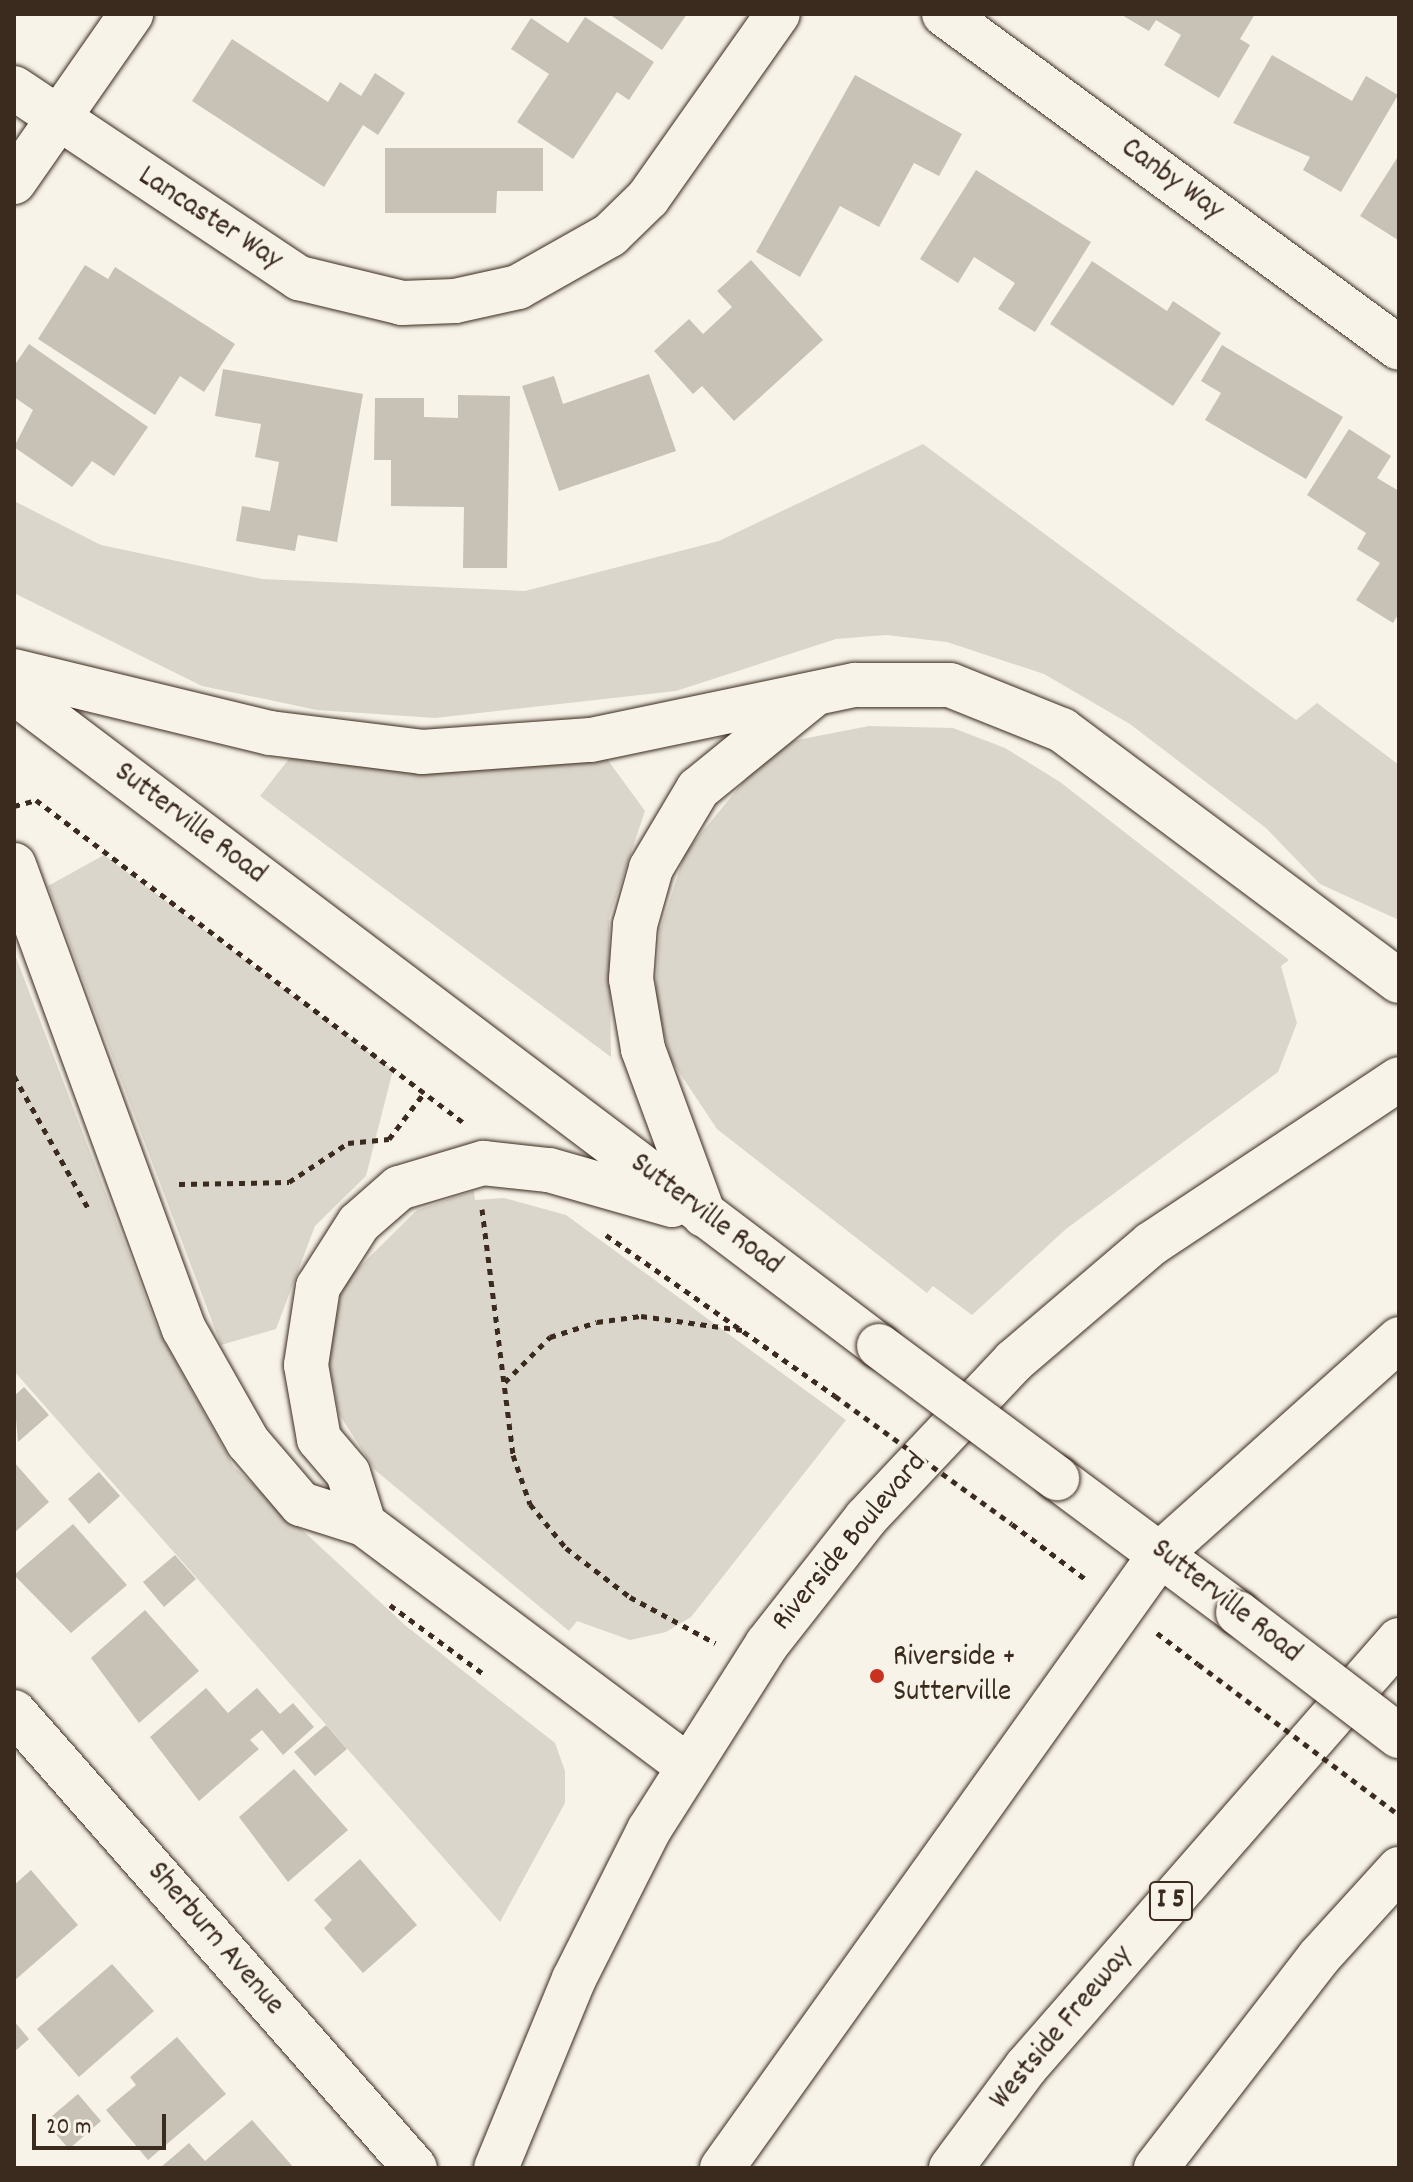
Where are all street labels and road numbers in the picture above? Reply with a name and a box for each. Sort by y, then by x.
street label: Canby Way [1113,132,1229,230]
street label: Lancaster Way [130,160,288,280]
street label: Sutterville Road [106,756,272,894]
street label: Sutterville Road [622,1147,788,1285]
street label: Riverside Boulevard [766,1446,936,1640]
street label: Sutterville Road [1143,1533,1307,1673]
street label: Sherburn Avenue [138,1856,290,2024]
road number: I 5 [1147,1877,1195,1925]
street label: Westside Freeway [984,1940,1142,2118]

